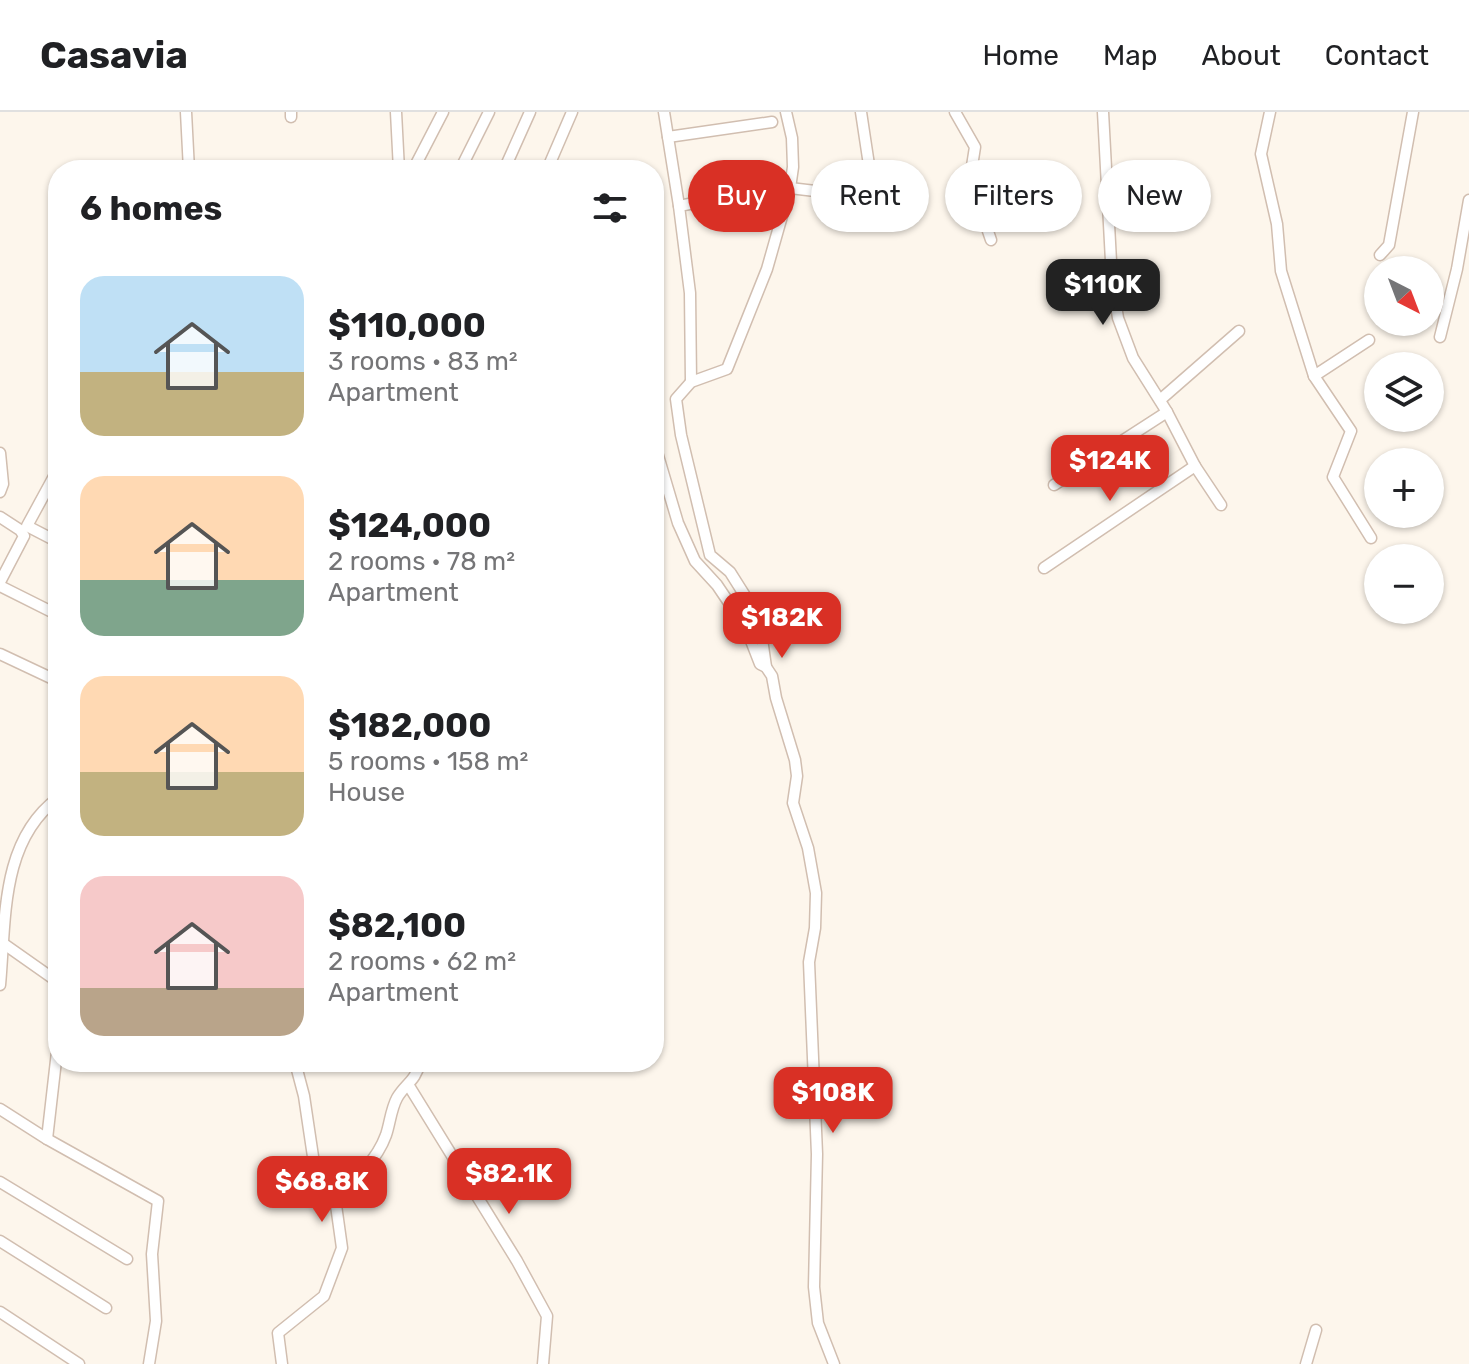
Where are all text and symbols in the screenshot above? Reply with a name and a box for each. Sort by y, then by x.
text: Casavia [40,32,188,78]
text: Home [982,39,1059,72]
text: Map [1103,39,1157,72]
text: About [1201,39,1281,72]
text: Contact [1325,39,1429,72]
chip: Buy [688,160,795,232]
chip: Rent [811,160,929,232]
chip: Filters [945,160,1082,232]
chip: New [1098,160,1211,232]
icon: filters [588,186,632,230]
text: 6 homes [80,188,222,229]
north arrow [1364,256,1444,336]
map controls [1364,256,1444,624]
pin: $110K [1047,259,1159,327]
text: $110K [1064,269,1142,300]
text: $110,000 [328,305,486,346]
icon: home [144,308,240,404]
text: 3 rooms · 83 m² [328,346,518,377]
button: layers [1364,352,1444,432]
text: Apartment [328,377,459,408]
pin: $124K [1054,435,1166,503]
text: $124K [1069,445,1151,476]
button: + [1364,448,1444,528]
text: $124,000 [328,505,491,546]
icon: home [144,508,240,604]
button: − [1364,544,1444,624]
text: 2 rooms · 78 m² [328,546,515,577]
text: Apartment [328,577,459,608]
pin: $182K [726,592,838,660]
text: $182K [741,602,823,633]
text: $182,000 [328,705,491,746]
icon: home [144,708,240,804]
text: 5 rooms · 158 m² [328,746,528,777]
text: House [328,777,405,808]
text: $82,100 [328,905,466,946]
icon: home [144,908,240,1004]
text: 2 rooms · 62 m² [328,946,516,977]
text: Apartment [328,977,459,1008]
pin: $108K [777,1067,889,1135]
text: $108K [792,1077,874,1108]
pin: $82.1K [444,1148,574,1216]
pin: $68.8K [257,1156,387,1224]
text: $82.1K [465,1158,553,1189]
text: $68.8K [275,1166,369,1197]

